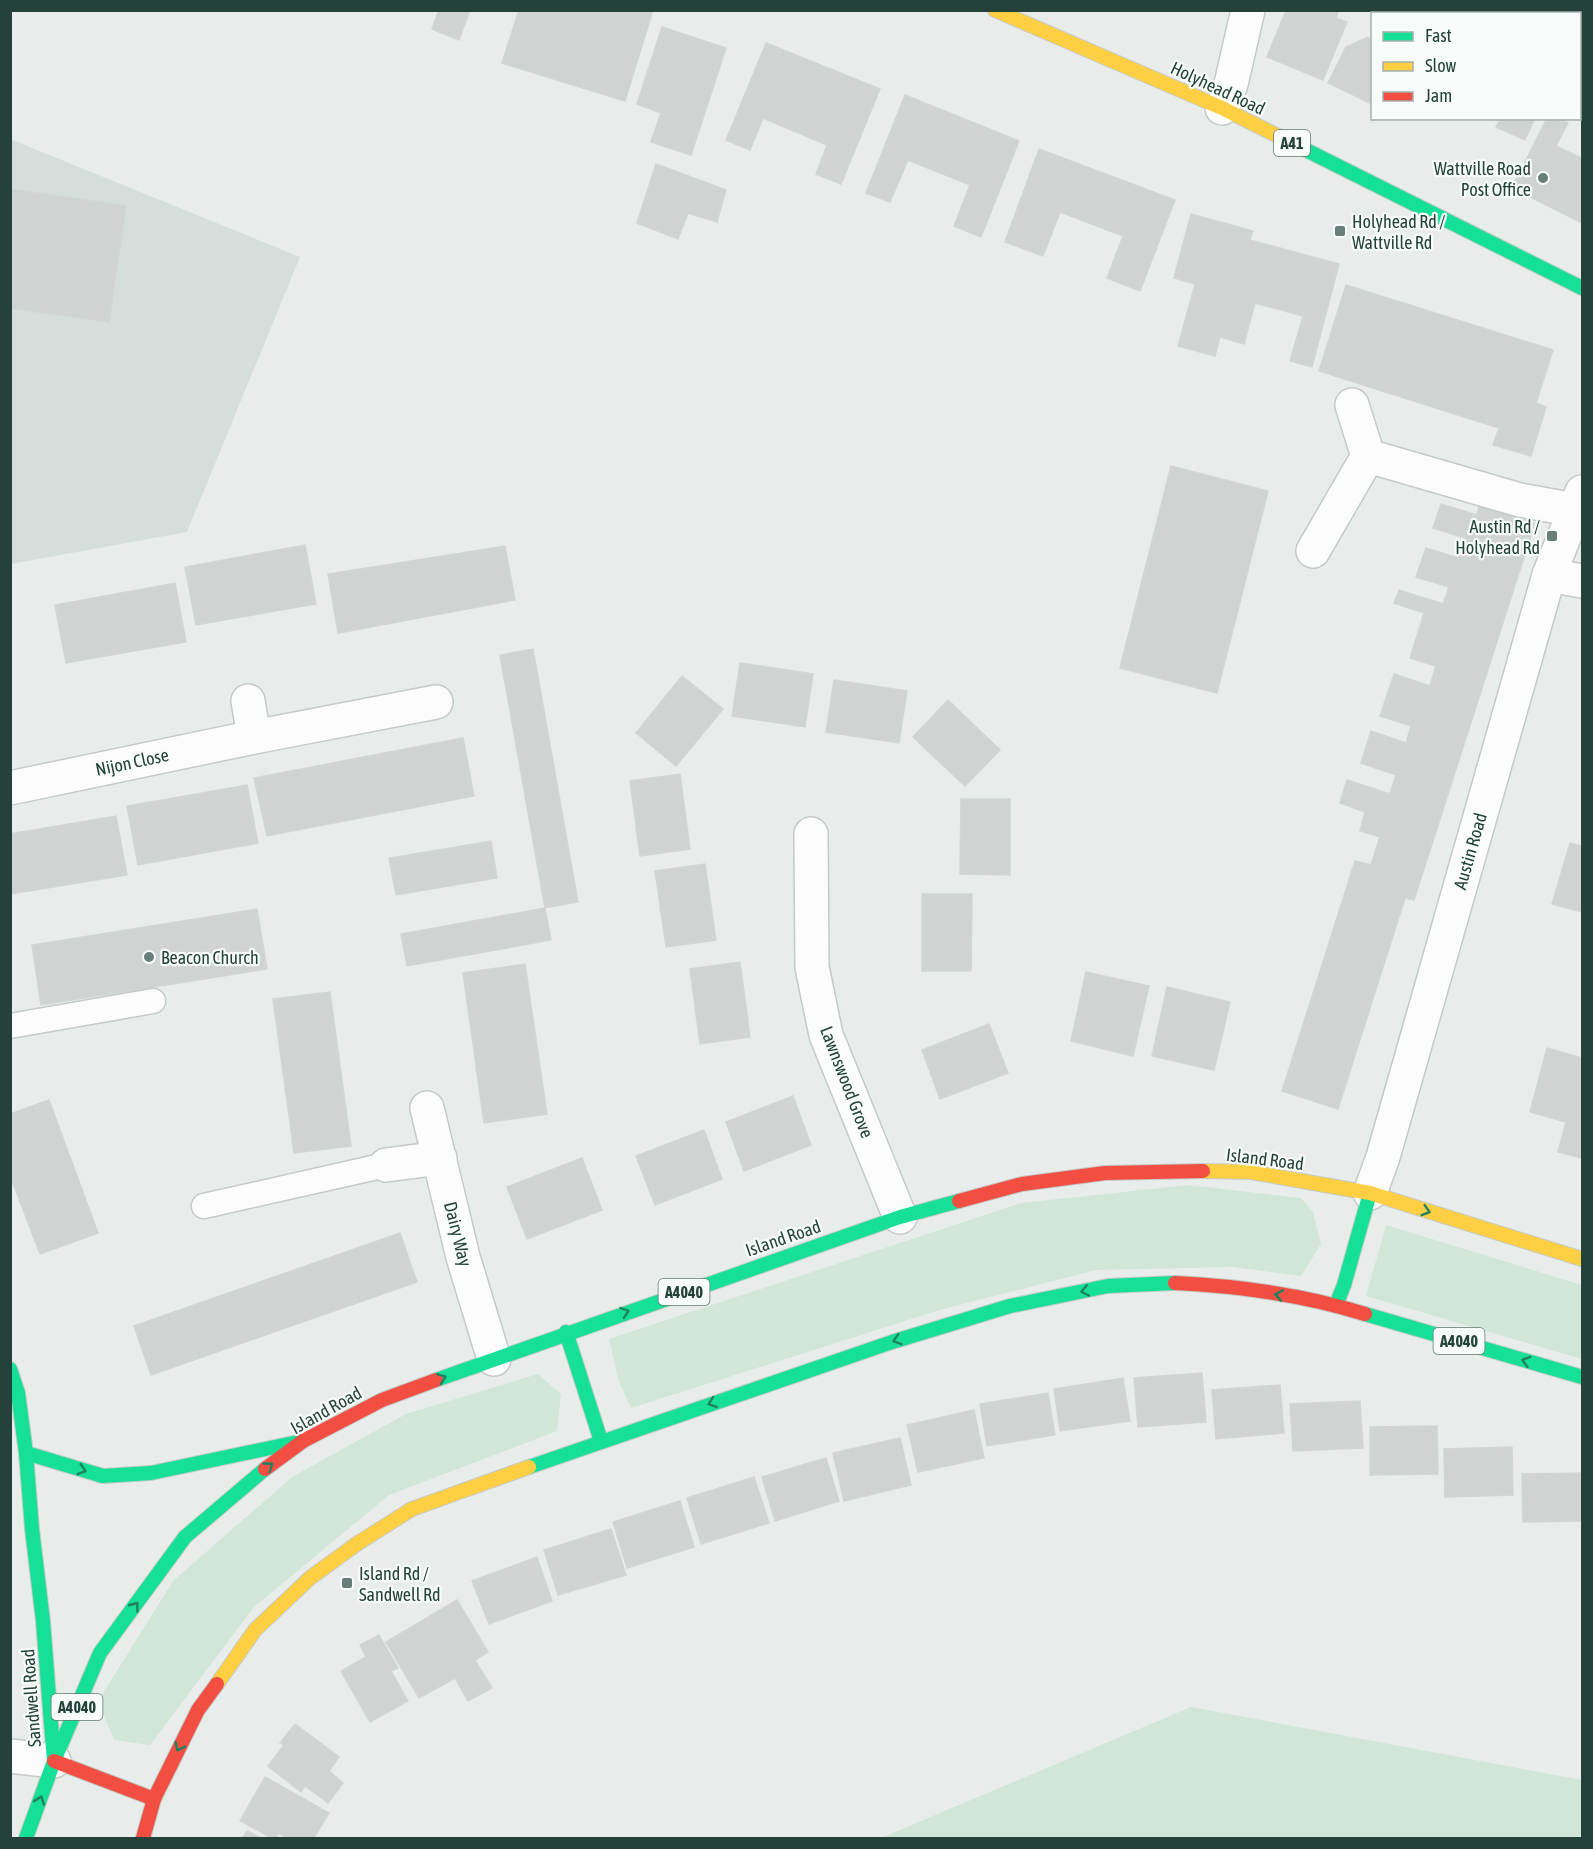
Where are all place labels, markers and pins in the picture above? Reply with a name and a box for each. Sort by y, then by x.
place label: Wattville Road Post Office [1434,158,1531,200]
marker: Wattville Road Post Office [1536,171,1550,185]
place label: Holyhead Rd / Wattville Rd [1352,211,1445,253]
marker: Holyhead Rd / Wattville Rd [1333,224,1347,238]
place label: Austin Rd / Holyhead Rd [1455,516,1540,558]
marker: Austin Rd / Holyhead Rd [1545,529,1559,543]
place label: Beacon Church [161,947,259,968]
marker: Beacon Church [142,950,156,964]
place label: Island Rd / Sandwell Rd [359,1563,440,1605]
marker: Island Rd / Sandwell Rd [340,1576,354,1590]

